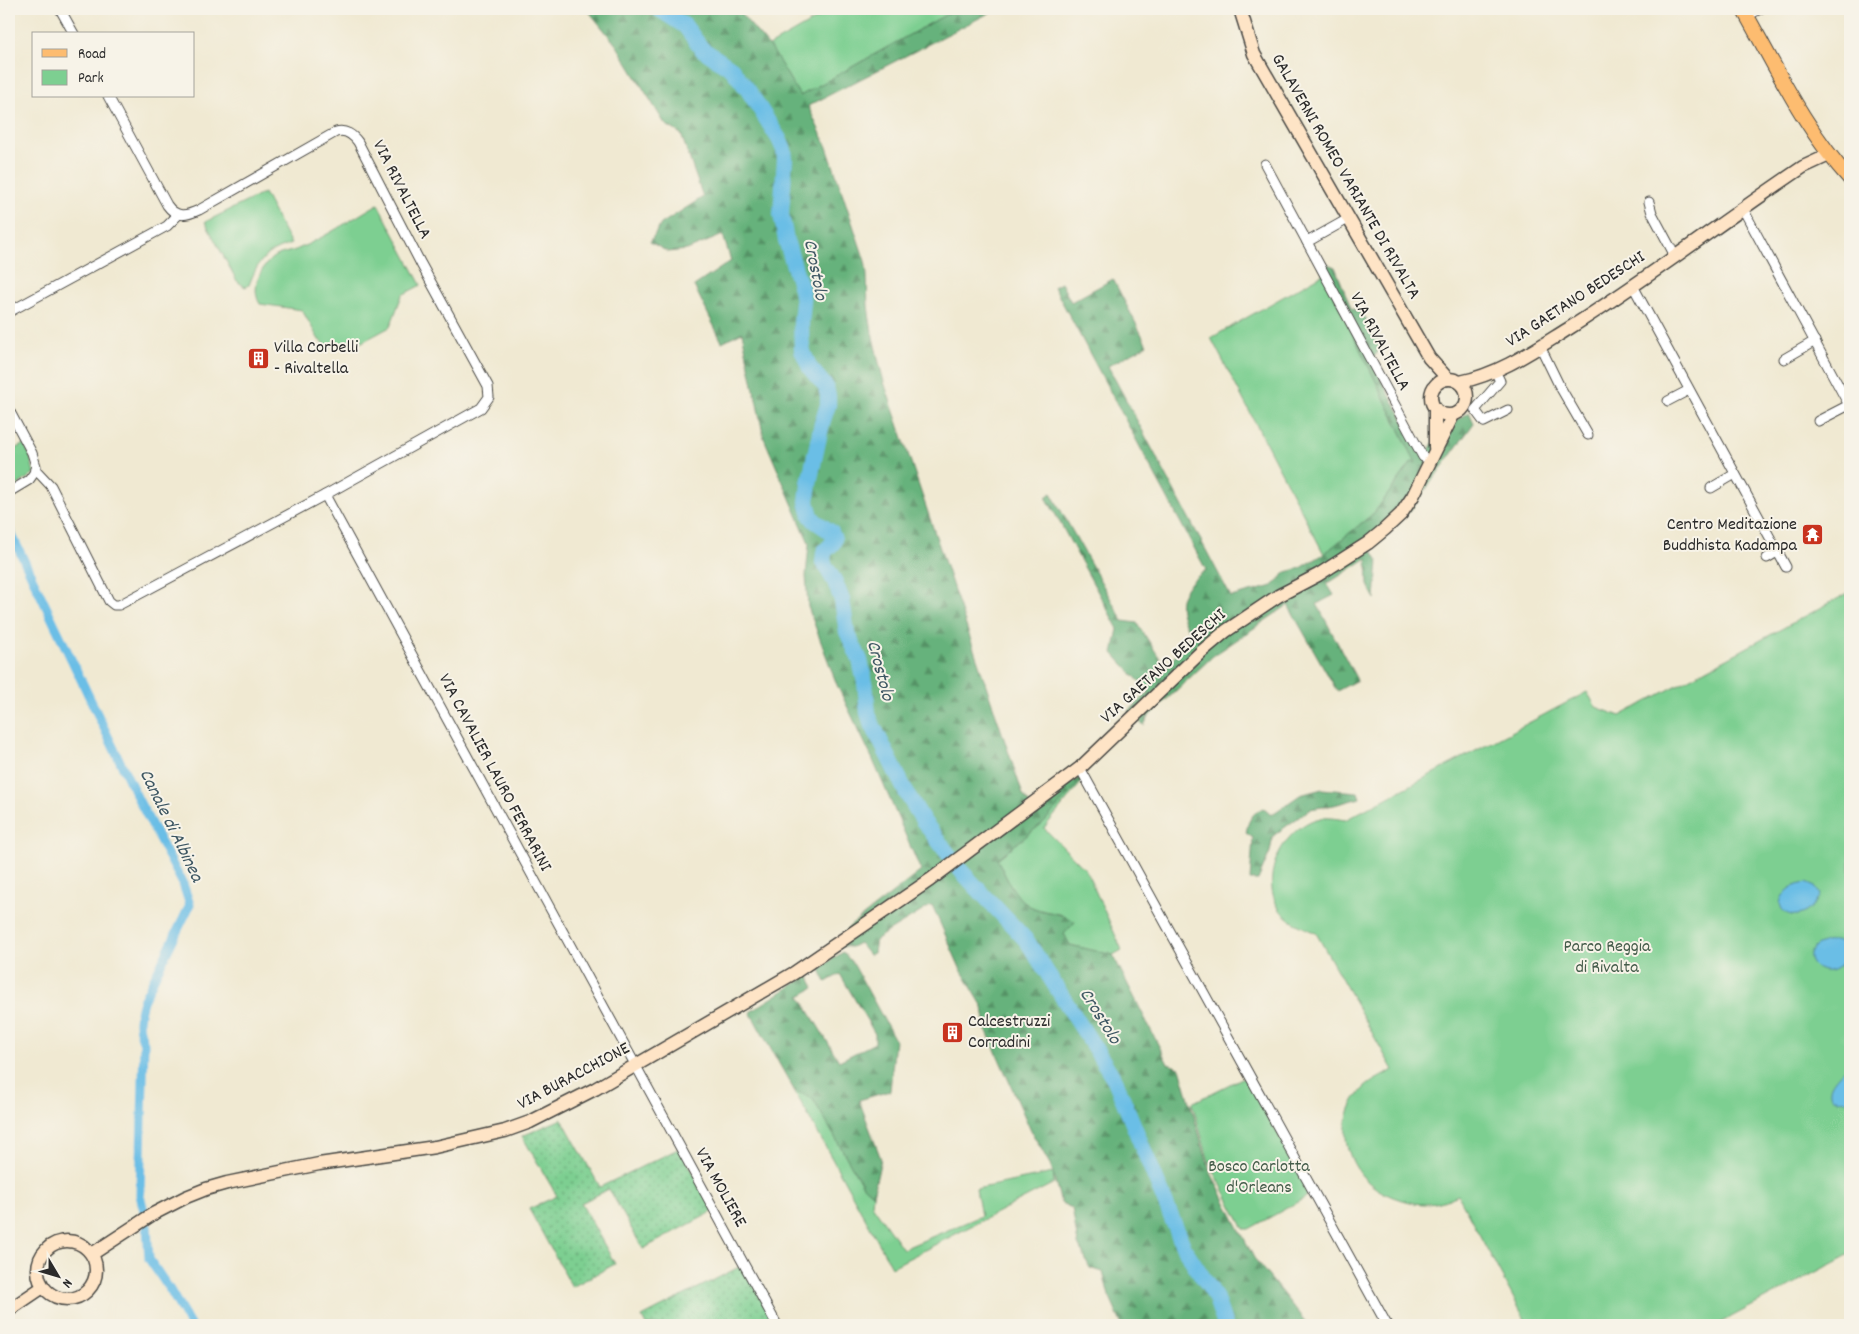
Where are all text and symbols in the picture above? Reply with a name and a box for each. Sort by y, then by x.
legend [32,32,195,98]
text: Road [78,44,106,66]
street label: GALAVERNI ROMEO VARIANTE DI RIVALTA [1264,50,1426,305]
text: Park [78,68,104,90]
street label: VIA RIVALTELLA [365,136,437,244]
water label: Crostolo [795,237,833,304]
street label: VIA GAETANO BEDESCHI [1501,245,1651,354]
street label: VIA RIVALTELLA [1343,288,1416,396]
place label: Villa Corbelli - Rivaltella [274,336,358,382]
building icon: Villa Corbelli - Rivaltella [246,346,270,370]
place label: Centro Meditazione Buddhista Kadampa [1663,513,1798,559]
temple icon: Centro Meditazione Buddhista Kadampa [1801,523,1825,547]
street label: VIA GAETANO BEDESCHI [1096,603,1233,730]
water label: Crostolo [858,638,900,706]
street label: VIA CAVALIER LAURO FERRARINI [431,670,557,877]
water label: Canale di Albinea [131,765,209,888]
park label: Parco Reggia di Rivalta [1564,935,1651,981]
water label: Crostolo [1071,984,1128,1051]
place label: Calcestruzzi Corradini [968,1010,1050,1056]
building icon: Calcestruzzi Corradini [940,1020,964,1044]
street label: VIA BURACCHIONE [513,1037,635,1117]
street label: VIA MOLIERE [688,1144,752,1232]
park label: Bosco Carlotta d'Orleans [1208,1155,1310,1201]
north arrow [32,1252,82,1302]
text: N [57,1274,77,1292]

